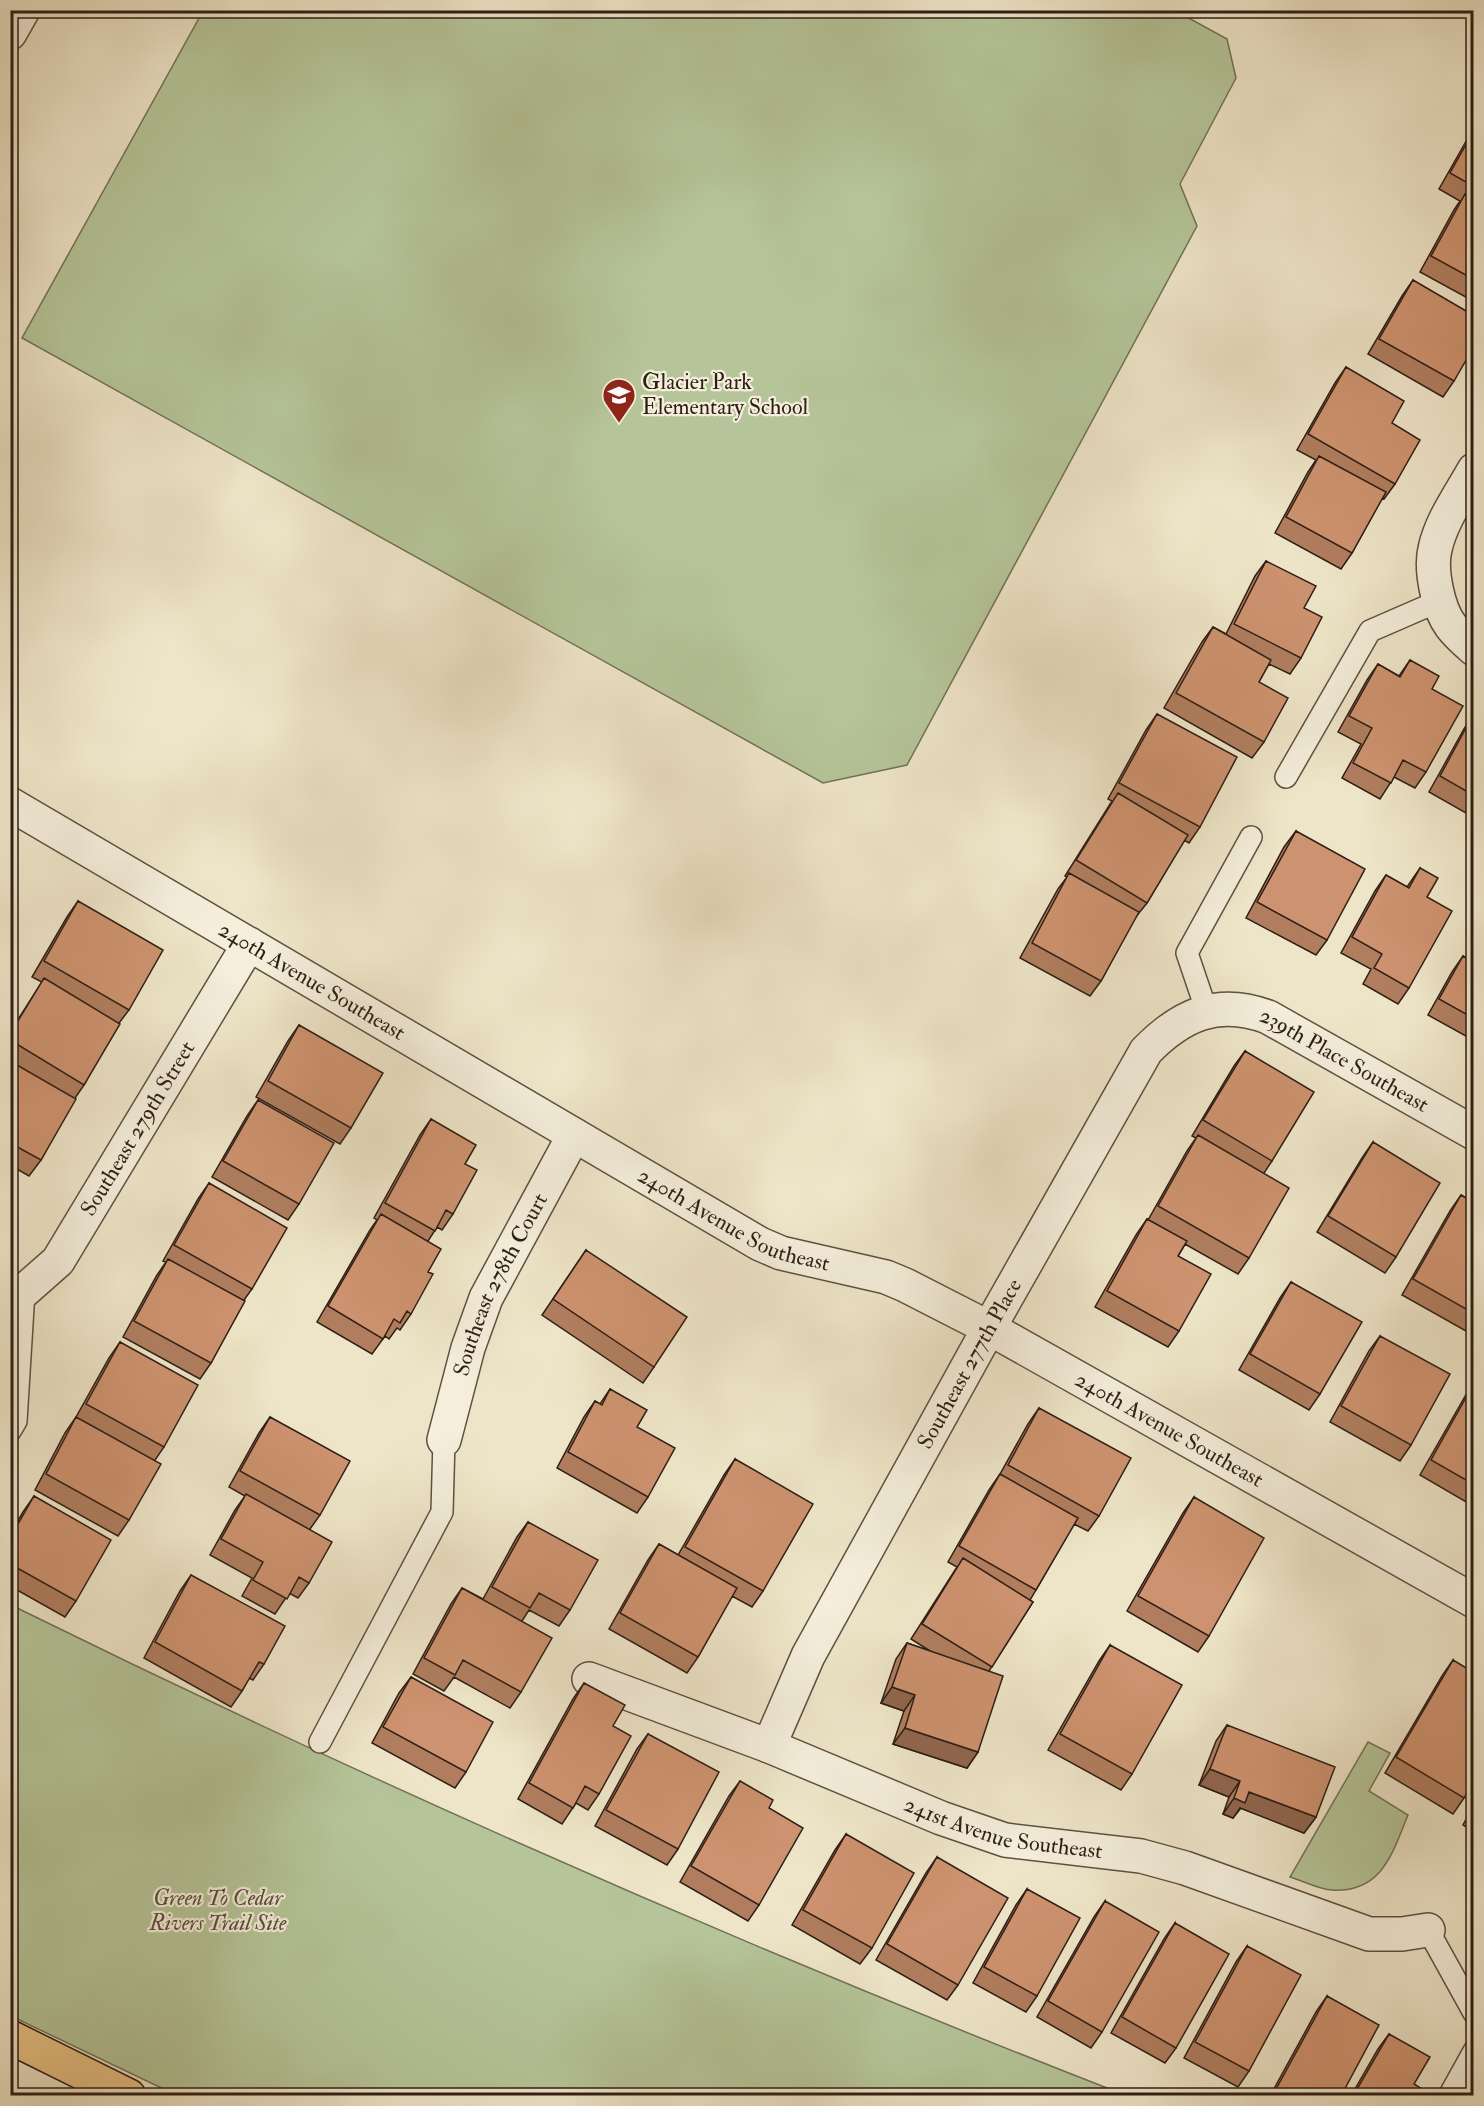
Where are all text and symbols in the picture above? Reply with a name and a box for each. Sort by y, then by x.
place label: Glacier Park Elementary School [642,368,808,421]
school or university icon: Glacier Park Elementary School [601,377,637,424]
street label: 240th Avenue Southeast [213,915,410,1047]
street label: 239th Place Southeast [1256,1001,1434,1119]
street label: Southeast 279th Street [74,1036,201,1221]
street label: 240th Avenue Southeast [633,1161,832,1278]
street label: Southeast 278th Court [447,1188,554,1379]
street label: Southeast 277th Place [911,1274,1028,1454]
street label: 240th Avenue Southeast [1070,1365,1268,1494]
street label: 241st Avenue Southeast [900,1790,1104,1865]
park label: Green To Cedar Rivers Trail Site [149,1884,287,1937]

